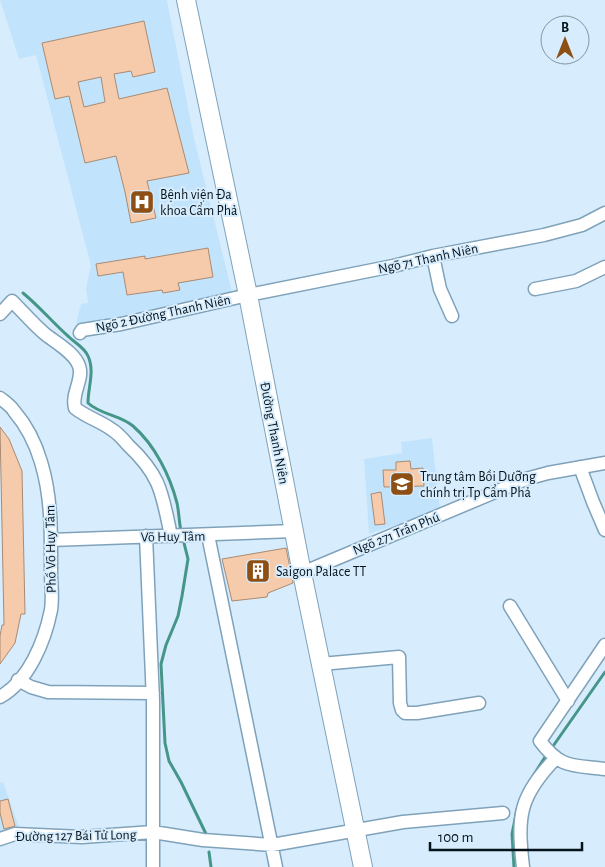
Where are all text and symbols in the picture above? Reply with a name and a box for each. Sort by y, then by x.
north arrow [540,15,590,65]
text: B [561,21,569,35]
place label: Bệnh viện Đa khoa Cẩm Phả [160,188,238,218]
hospital icon: Bệnh viện Đa khoa Cẩm Phả [129,189,155,215]
street label: Ngõ 71 Thanh Niên [377,242,480,276]
street label: Ngõ 2 Đường Thanh Niên [94,293,232,335]
street label: Đường Thanh Niên [257,381,291,486]
place label: Trung tâm Bồi Dưỡng chính trị Tp Cẩm Phả [420,469,536,500]
school or university icon: Trung tâm Bồi Dưỡng chính trị Tp Cẩm Phả [389,471,415,497]
street label: Phố Võ Huy Tâm [42,505,59,593]
street label: Ngõ 271 Trần Phú [351,509,442,558]
street label: Võ Huy Tâm [141,529,205,545]
building icon: Saigon Palace TT [245,558,271,584]
place label: Saigon Palace TT [276,565,367,579]
scale bar [430,820,582,852]
street label: Đường 127 Bái Tử Long [15,828,137,844]
text: 100 m [438,830,473,845]

